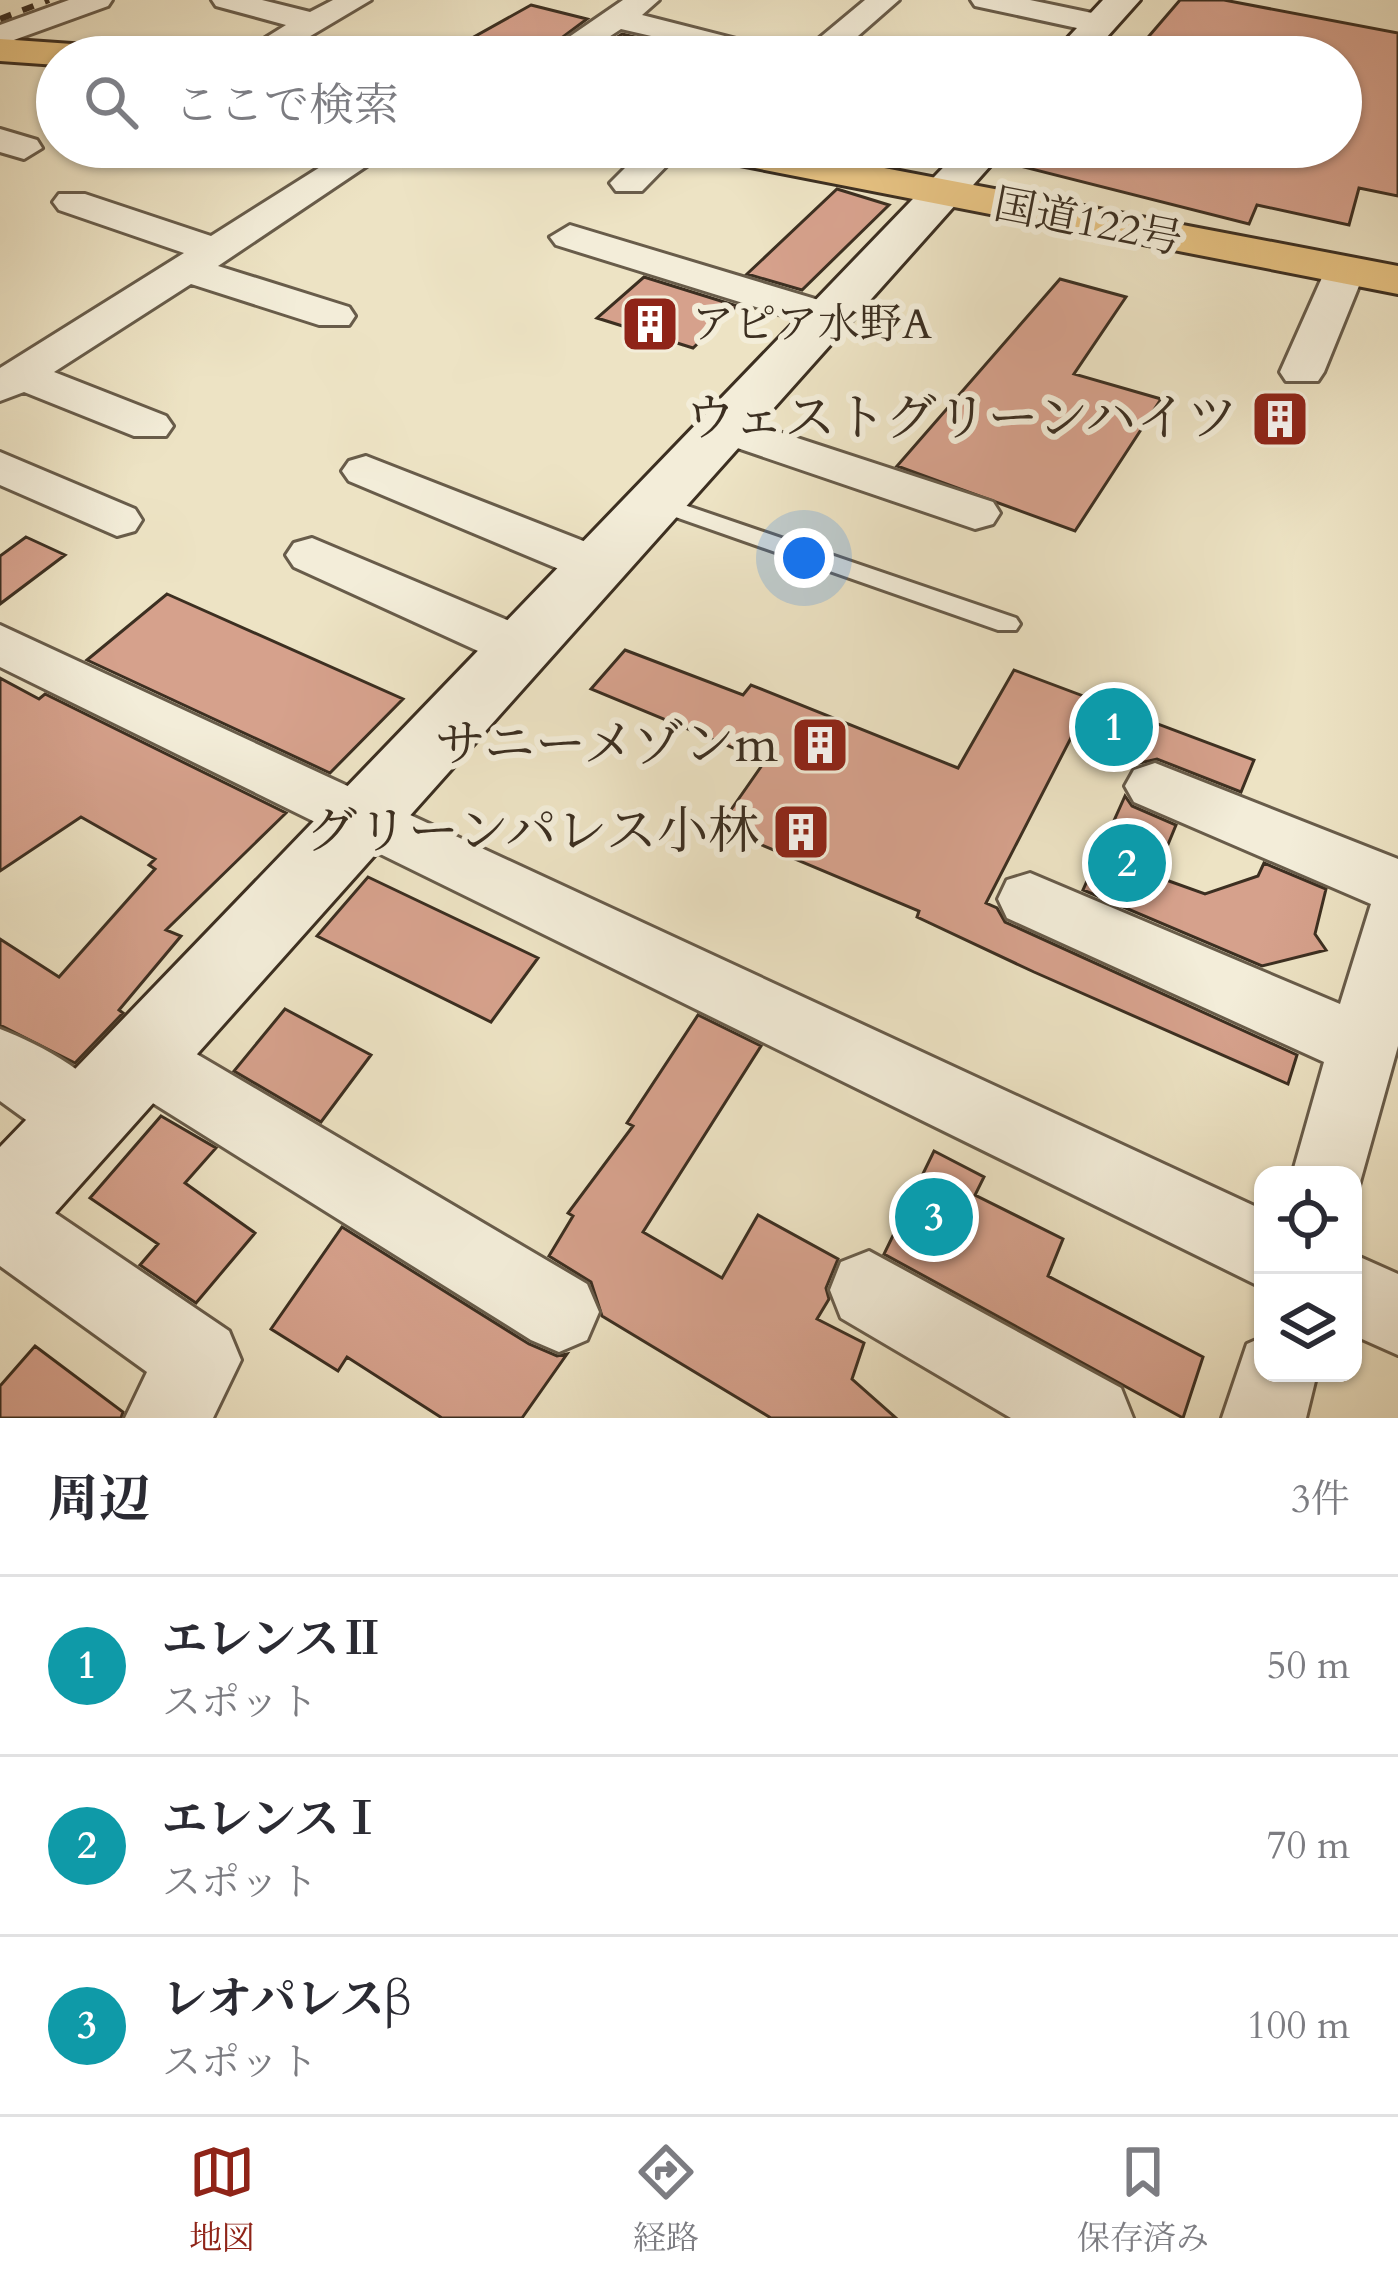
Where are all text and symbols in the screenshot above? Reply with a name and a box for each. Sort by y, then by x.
search box [36,36,1362,168]
icon: search [78,69,144,135]
text: ここで検索 [174,75,399,136]
street label: 国道122号 [989,176,1187,268]
building icon: アピア水野A [619,293,681,355]
place label: アピア水野A [692,296,932,353]
place label: ウェストグリーンハイツ [685,384,1238,454]
building icon: ウェストグリーンハイツ [1249,388,1311,450]
your location [774,528,834,588]
pin: 1 [1075,682,1153,772]
place label: サニーメゾンm [435,710,779,780]
building icon: サニーメゾンm [789,714,851,776]
place label: グリーンパレス小林 [306,797,759,867]
building icon: グリーンパレス小林 [770,801,832,863]
pin: 2 [1088,818,1166,908]
map controls [1254,1166,1362,1382]
button: locate [1254,1166,1362,1274]
pin: 3 [895,1172,973,1262]
button: layers [1254,1274,1362,1382]
text: 周辺 [48,1465,150,1535]
text: 3件 [1291,1473,1350,1526]
text: エレンスⅡ [162,1609,385,1670]
text: 1 [77,1639,97,1692]
text: 50 m [1267,1639,1350,1692]
text: スポット [162,1676,318,1729]
text: エレンスⅠ [162,1789,385,1850]
text: 2 [77,1819,97,1872]
text: 70 m [1267,1819,1350,1872]
text: スポット [162,1856,318,1909]
text: レオパレスβ [162,1969,412,2030]
text: 3 [77,1999,97,2052]
text: 100 m [1247,1999,1350,2052]
text: スポット [162,2036,318,2089]
tab: 地図 [189,2139,255,2261]
tab: 経路 [633,2139,699,2261]
tab: 保存済み [1077,2139,1209,2261]

